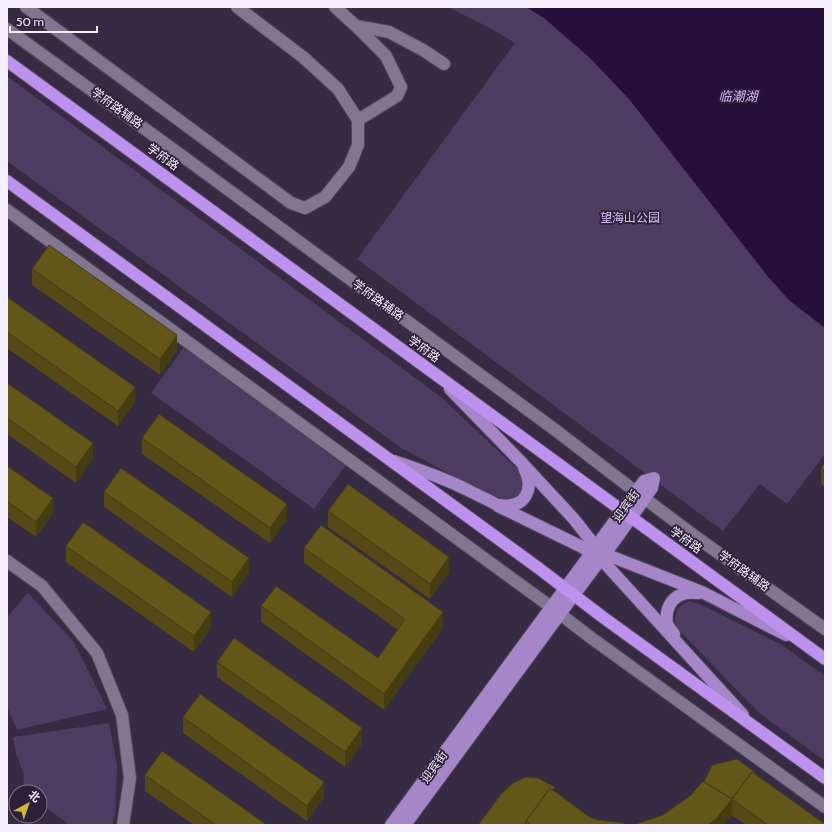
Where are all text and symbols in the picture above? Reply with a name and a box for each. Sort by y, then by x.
scale bar [10,8,97,34]
text: 50 m [16,14,44,29]
street label: 学府路辅路 [89,84,146,131]
water label: 临潮湖 [718,88,759,104]
street label: 学府路 [144,140,182,173]
park label: 望海山公园 [600,210,660,225]
street label: 学府路辅路 [350,276,407,323]
street label: 学府路 [405,332,443,365]
street label: 迎宾街 [609,487,642,525]
street label: 学府路 [667,523,705,556]
street label: 学府路辅路 [716,547,773,594]
street label: 迎宾街 [417,748,450,786]
north arrow [8,784,48,824]
text: 北 [26,787,43,805]

